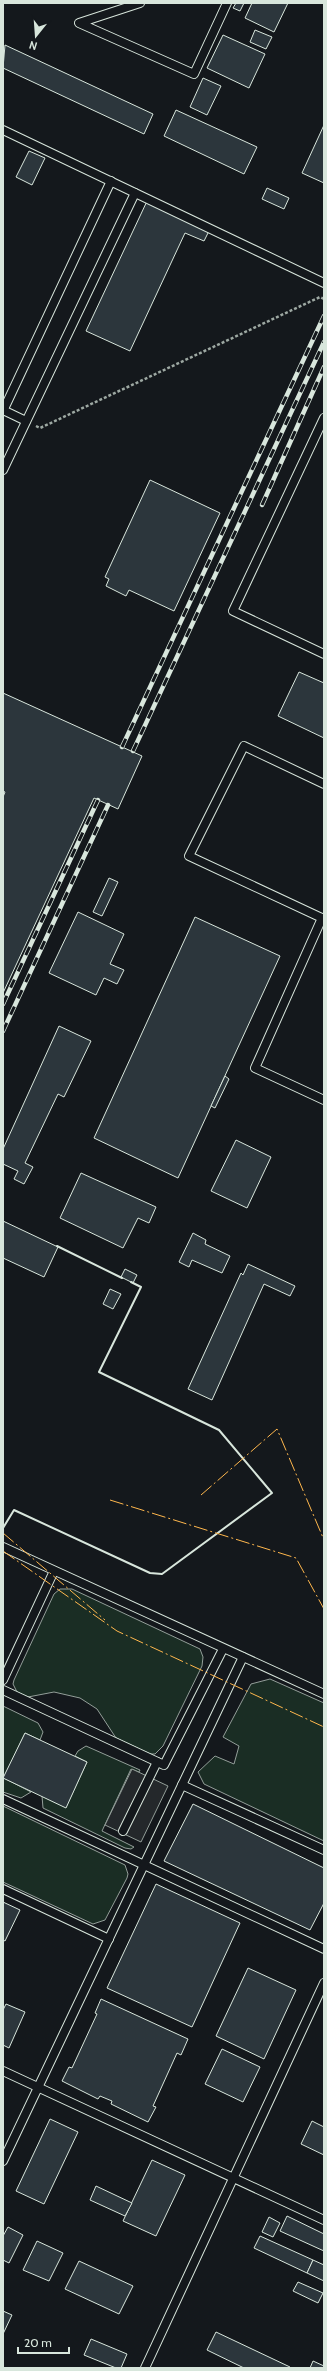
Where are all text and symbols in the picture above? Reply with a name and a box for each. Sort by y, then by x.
north arrow [16,16,56,56]
text: N [27,38,39,53]
scale bar [18,2329,69,2355]
text: 20 m [24,2335,52,2350]

